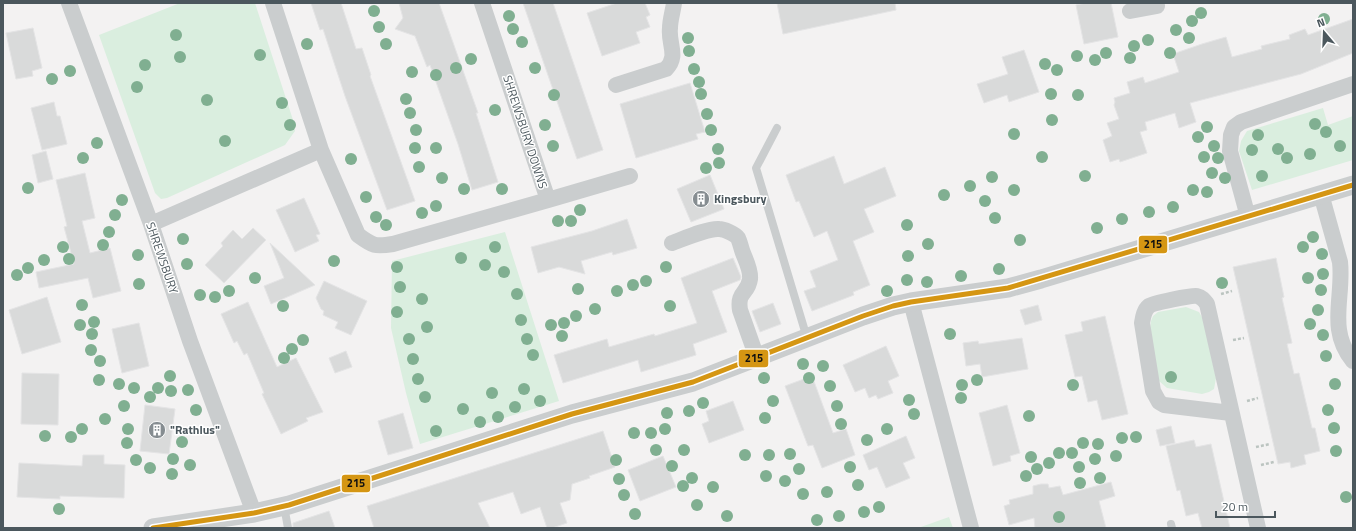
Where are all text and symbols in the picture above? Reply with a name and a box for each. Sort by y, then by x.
north arrow [1304,12,1344,52]
text: N [1315,14,1327,31]
street label: SHREWSBURY DOWNS [498,73,553,191]
building icon: Kingsbury [691,189,711,209]
place label: Kingsbury [714,189,767,208]
street label: SHREWSBURY [141,220,184,297]
line badge: 215 [1138,235,1168,254]
text: 215 [1144,236,1162,252]
line badge: 215 [738,349,769,368]
text: 215 [745,350,763,366]
building icon: "Rathlus" [147,420,167,440]
place label: "Rathlus" [170,420,220,439]
line badge: 215 [341,474,371,493]
text: 215 [347,475,365,491]
scale bar [1216,493,1275,519]
text: 20 m [1222,497,1248,516]

